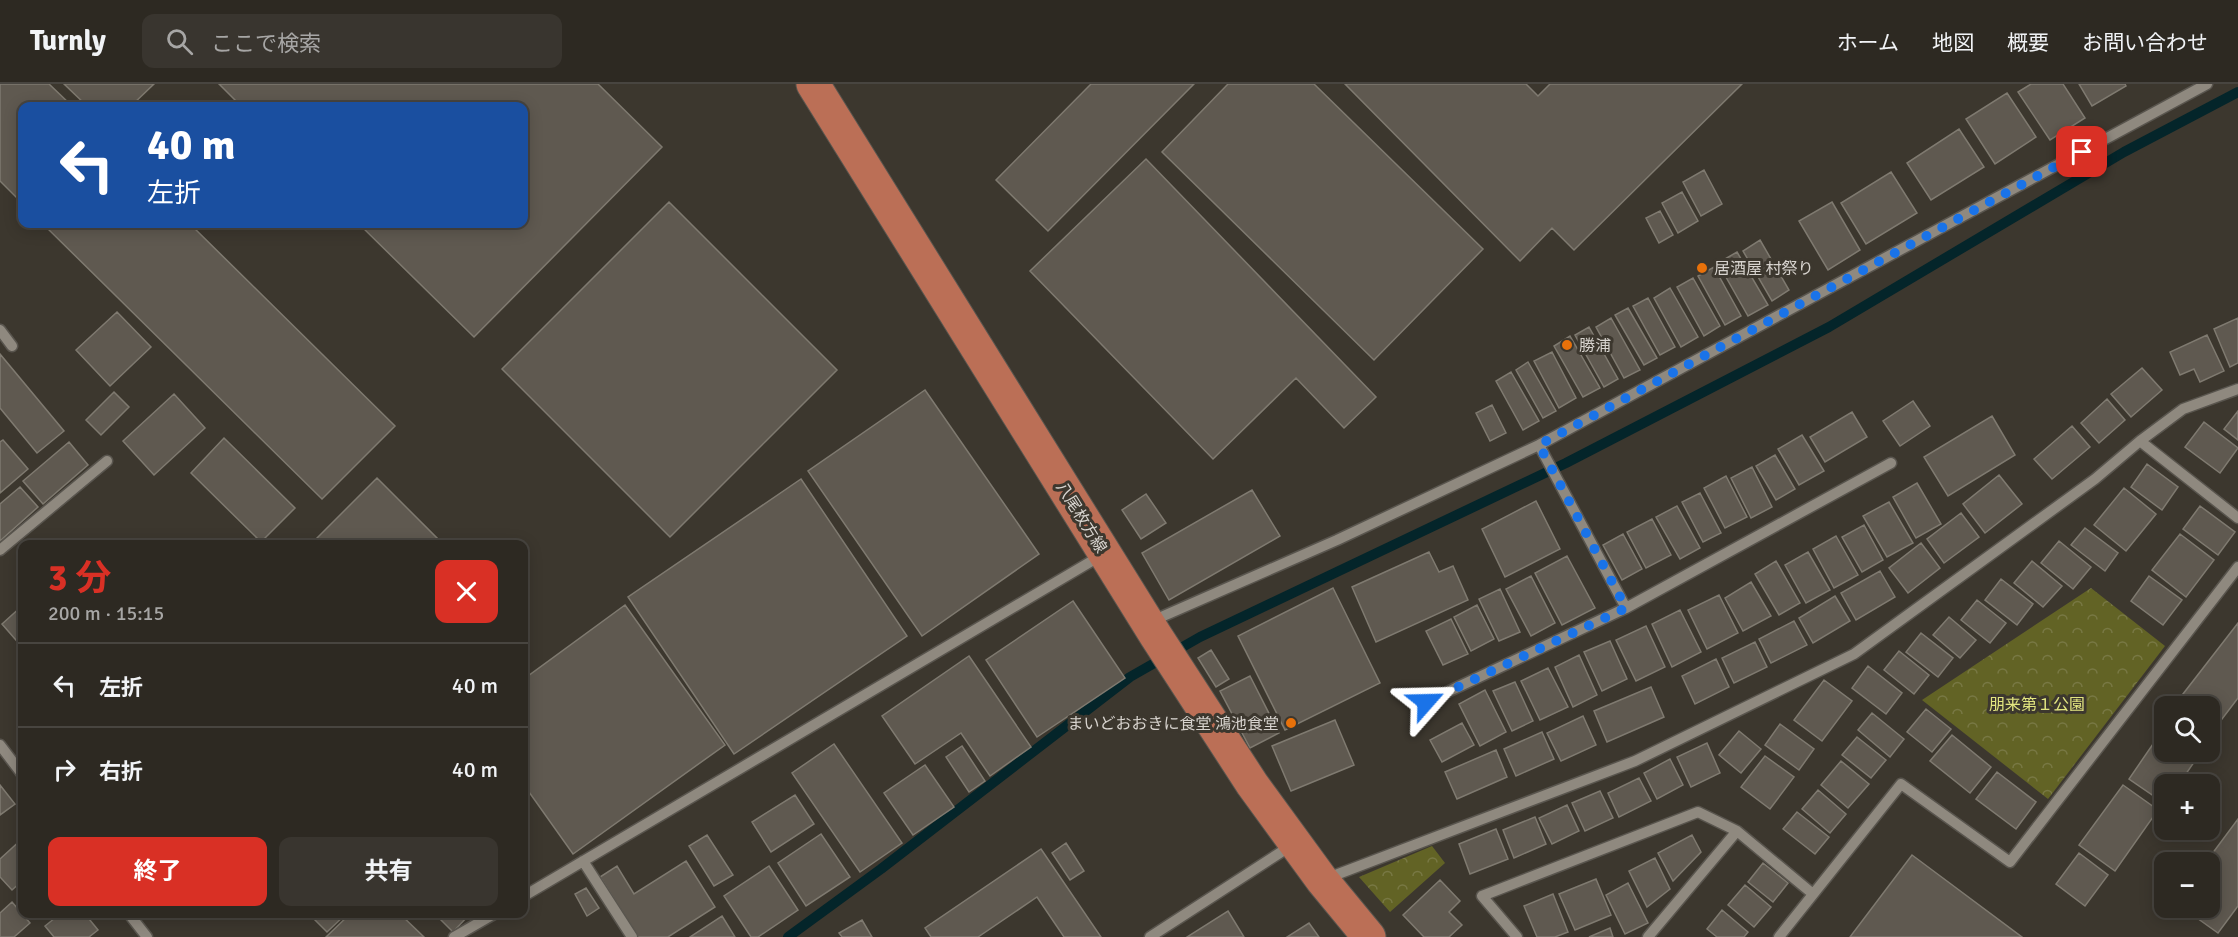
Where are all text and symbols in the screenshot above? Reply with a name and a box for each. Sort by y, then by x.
search box [142,14,562,68]
text: Turnly [30,24,106,58]
icon: search [163,25,196,58]
text: ここで検索 [211,30,321,57]
text: ホーム [1837,30,1899,56]
text: 地図 [1932,30,1974,56]
text: 概要 [2007,30,2049,56]
text: お問い合わせ [2082,30,2208,56]
text: 40 m [147,120,236,171]
icon: left [48,126,126,204]
pin [2056,126,2107,177]
icon: arrive [2065,135,2098,168]
text: 左折 [147,177,201,210]
place label: 居酒屋 村祭り [1714,259,1814,279]
marker: 居酒屋 村祭り [1695,261,1709,275]
place label: 勝浦 [1579,336,1611,356]
marker: 勝浦 [1560,338,1574,352]
street label: 八尾枚方線 [1051,478,1111,557]
text: 3 分 [48,556,111,601]
button: close [435,560,498,623]
text: 200 m · 15:15 [48,601,164,626]
icon: left [48,669,81,702]
position arrow [1394,670,1458,734]
text: 40 m [452,672,498,699]
text: 左折 [99,674,143,701]
park label: 朋来第１公園 [1989,695,2085,715]
map controls [2154,696,2220,918]
button: search [2154,696,2220,762]
place label: まいどおおきに食堂 鴻池食堂 [1067,714,1279,734]
marker: まいどおおきに食堂 鴻池食堂 [1284,716,1298,730]
icon: right [48,753,81,786]
text: 40 m [452,756,498,783]
text: 右折 [99,758,143,785]
button: + [2154,774,2220,840]
button: 終了 [48,837,267,906]
button: 共有 [279,837,498,906]
button: − [2154,852,2220,918]

